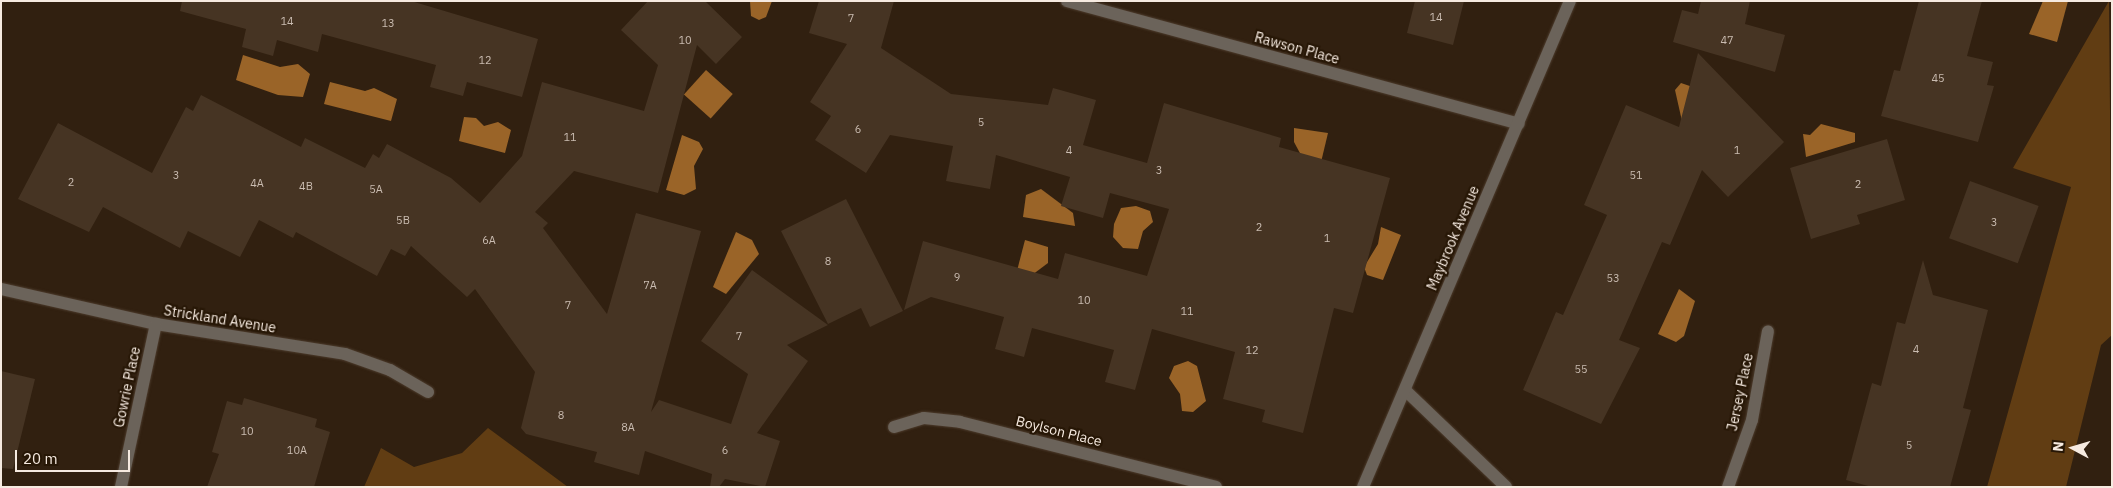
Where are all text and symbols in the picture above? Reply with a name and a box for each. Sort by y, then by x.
house number: 14 [1429,10,1443,24]
house number: 7 [848,11,854,25]
house number: 14 [280,14,294,28]
house number: 13 [381,16,395,30]
street label: Rawson Place [1253,29,1341,67]
house number: 10 [678,33,692,47]
house number: 47 [1720,33,1734,47]
house number: 12 [478,53,492,67]
house number: 45 [1931,71,1945,85]
house number: 5 [978,115,984,129]
house number: 6 [855,122,861,136]
house number: 11 [563,130,577,144]
house number: 4 [1066,143,1072,157]
house number: 1 [1734,143,1740,157]
house number: 3 [1156,163,1162,177]
house number: 3 [173,168,179,182]
house number: 51 [1629,168,1643,182]
house number: 2 [68,175,74,189]
house number: 4A [250,176,264,190]
house number: 2 [1855,177,1861,191]
house number: 4B [299,179,313,193]
house number: 5A [369,182,383,196]
street label: Maybrook Avenue [1423,183,1483,293]
house number: 5B [396,213,410,227]
house number: 3 [1991,215,1997,229]
house number: 2 [1256,220,1262,234]
house number: 1 [1324,231,1330,245]
house number: 6A [482,233,496,247]
house number: 8 [825,254,831,268]
house number: 9 [954,270,960,284]
house number: 53 [1606,271,1620,285]
house number: 7A [643,278,657,292]
house number: 10 [1077,293,1091,307]
house number: 7 [565,298,571,312]
street label: Strickland Avenue [163,302,277,336]
house number: 11 [1180,304,1194,318]
house number: 7 [736,329,742,343]
house number: 4 [1913,342,1919,356]
house number: 12 [1245,343,1259,357]
street label: Gowrie Place [110,345,144,429]
street label: Jersey Place [1724,352,1756,432]
house number: 55 [1574,362,1588,376]
house number: 8 [558,408,564,422]
street label: Boylson Place [1014,412,1104,450]
house number: 8A [621,420,635,434]
north arrow [2048,423,2098,473]
house number: 10 [240,424,254,438]
house number: 5 [1906,438,1912,452]
scale bar [18,440,132,472]
text: N [2049,440,2068,452]
house number: 10A [287,443,307,457]
house number: 6 [722,443,728,457]
text: 20 m [23,449,58,468]

